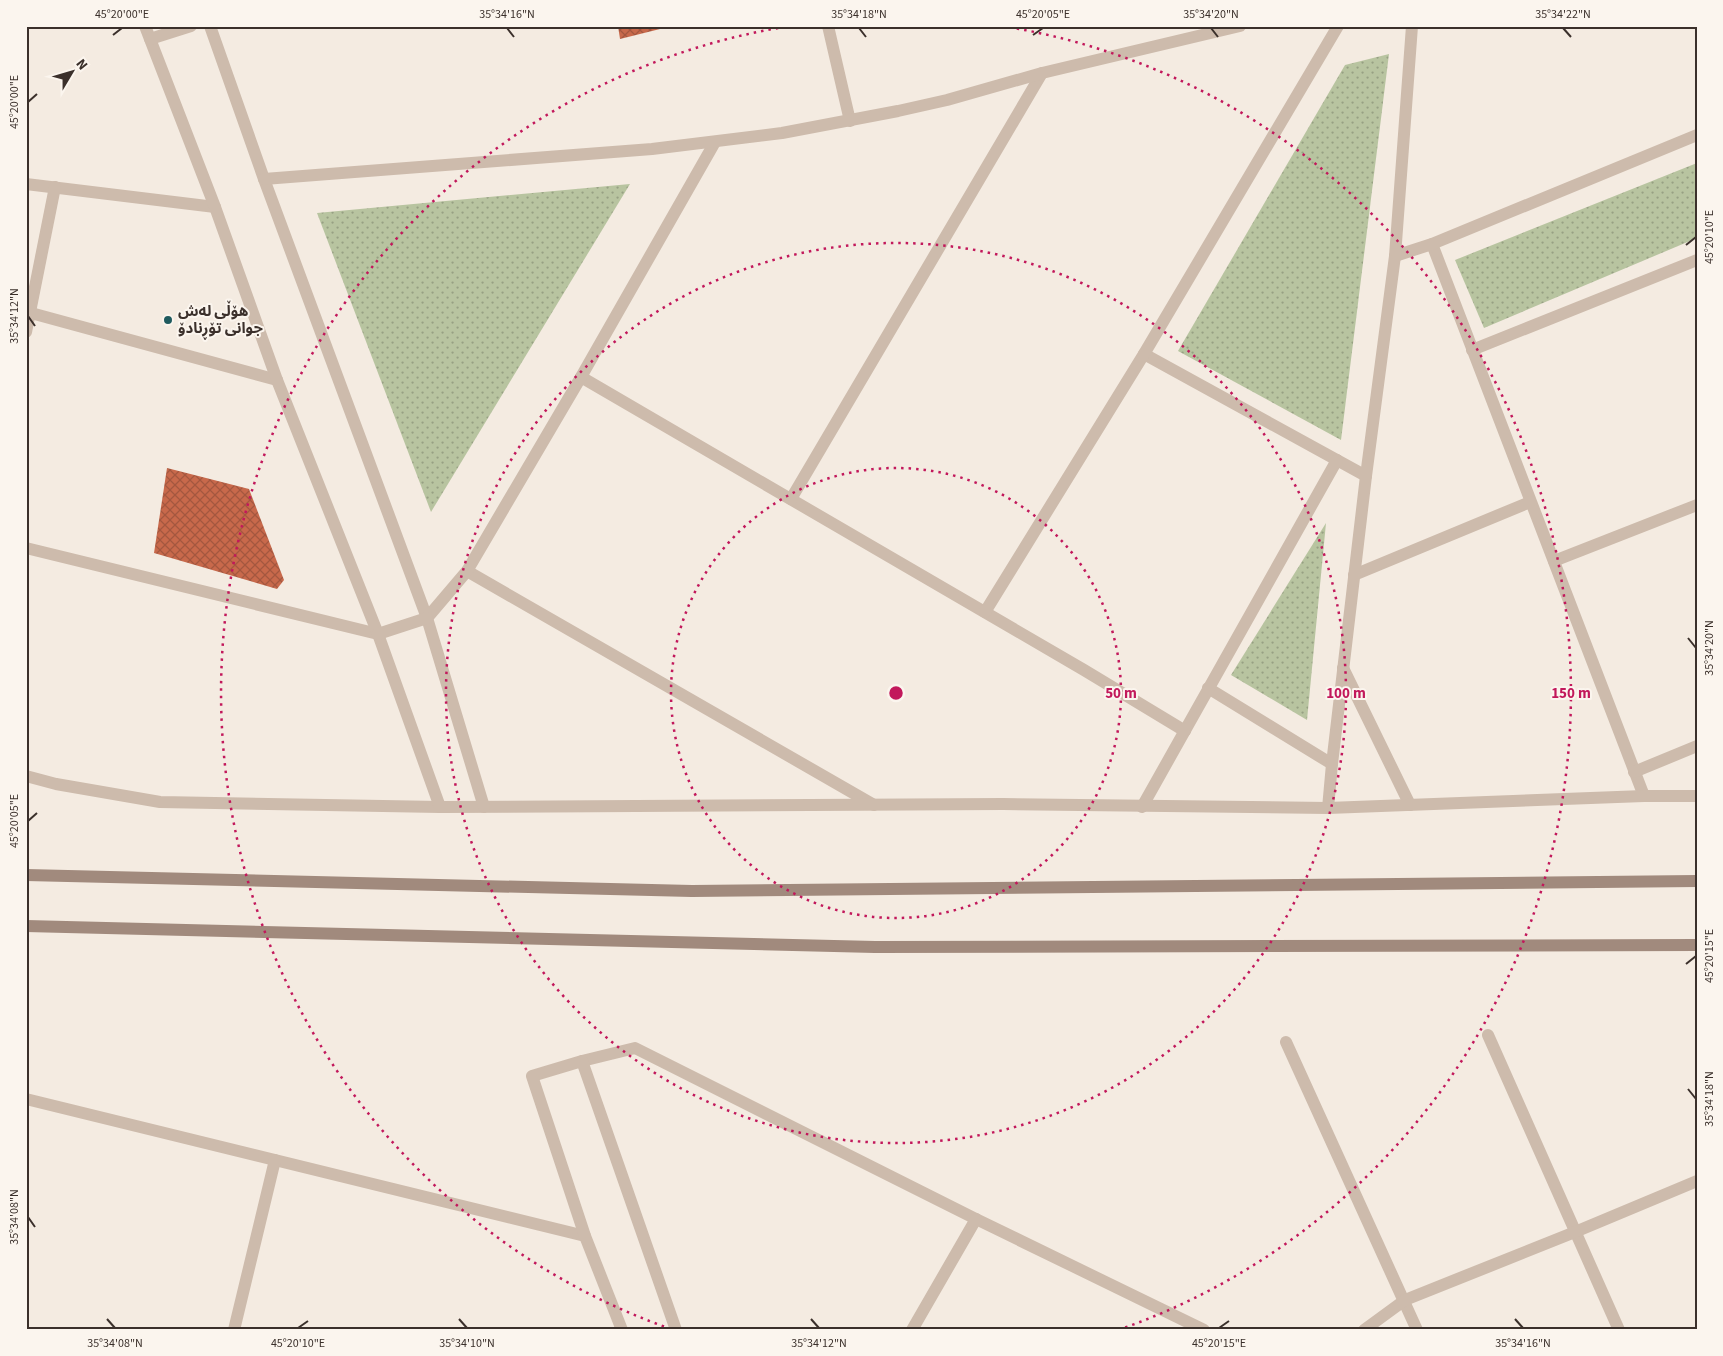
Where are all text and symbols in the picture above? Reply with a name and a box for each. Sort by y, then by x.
text: 45°20'00"E [95,6,149,23]
text: 35°34'16"N [479,6,535,23]
text: 35°34'18"N [831,6,887,23]
text: 45°20'05"E [1016,6,1070,23]
text: 35°34'20"N [1183,6,1239,23]
text: 35°34'22"N [1535,6,1591,23]
north arrow [48,48,98,98]
text: N [71,55,92,74]
text: 45°20'00"E [6,75,23,129]
text: 45°20'10"E [1701,210,1718,264]
text: 35°34'12"N [6,288,23,344]
place label: ھۆڵی لەش جوانی تۆڕنادۆ [178,300,263,340]
marker: ھۆڵی لەش جوانی تۆڕنادۆ [162,314,174,326]
text: 35°34'20"N [1701,620,1718,676]
text: 50 m [1105,683,1137,704]
text: 100 m [1326,683,1366,704]
text: 150 m [1551,683,1591,704]
centre of rings [887,684,905,702]
text: 45°20'05"E [6,794,23,848]
text: 45°20'15"E [1701,929,1718,983]
text: 35°34'18"N [1701,1071,1718,1127]
text: 35°34'08"N [6,1189,23,1245]
text: 35°34'08"N [87,1335,143,1352]
text: 45°20'10"E [271,1335,325,1352]
text: 35°34'10"N [439,1335,495,1352]
text: 35°34'12"N [791,1335,847,1352]
text: 45°20'15"E [1192,1335,1246,1352]
text: 35°34'16"N [1495,1335,1551,1352]

